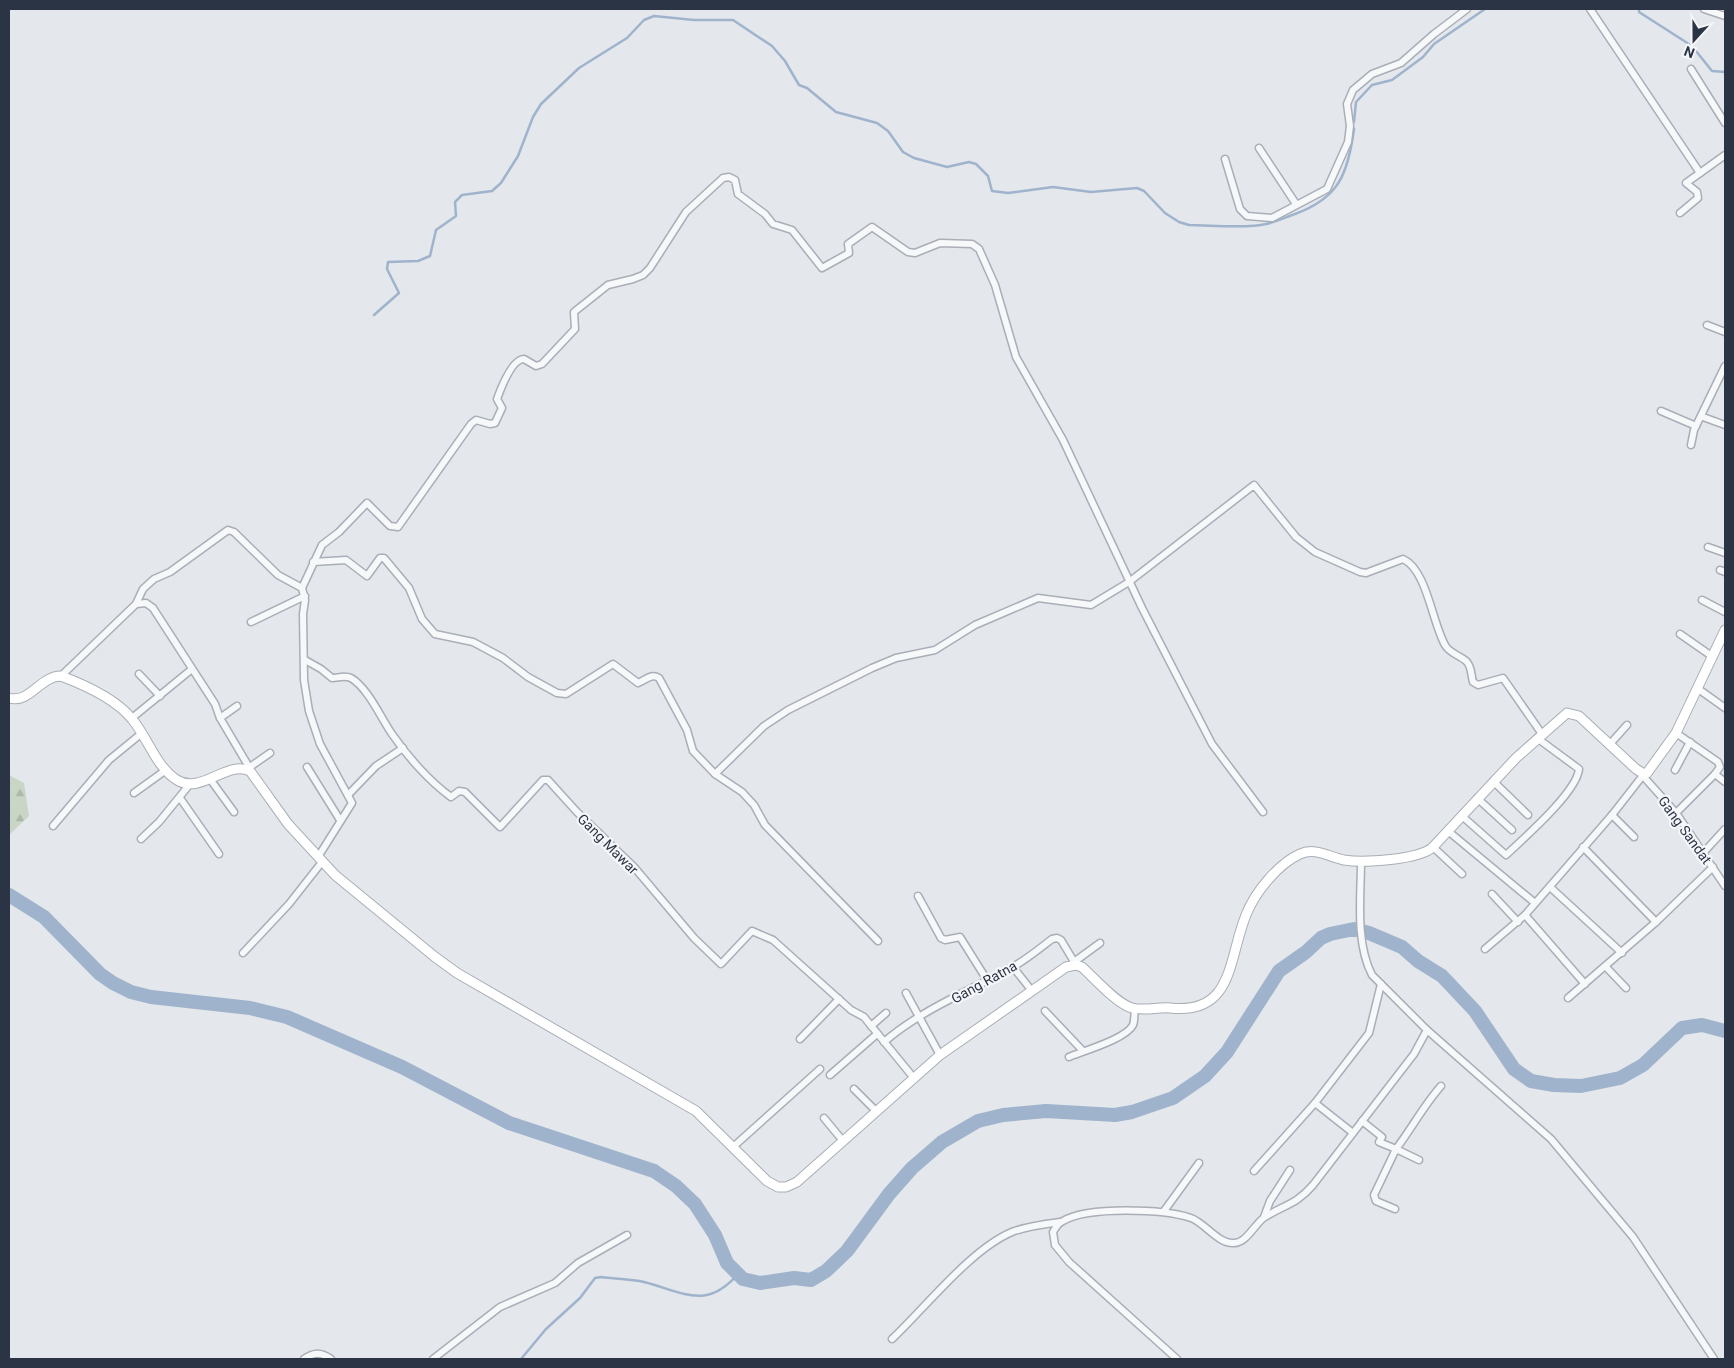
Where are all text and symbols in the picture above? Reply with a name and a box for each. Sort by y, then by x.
north arrow [1669,15,1719,65]
text: N [1682,43,1697,61]
street label: Gang Sandat [1655,793,1715,867]
street label: Gang Mawar [574,810,642,878]
street label: Gang Ratna [948,957,1020,1007]

